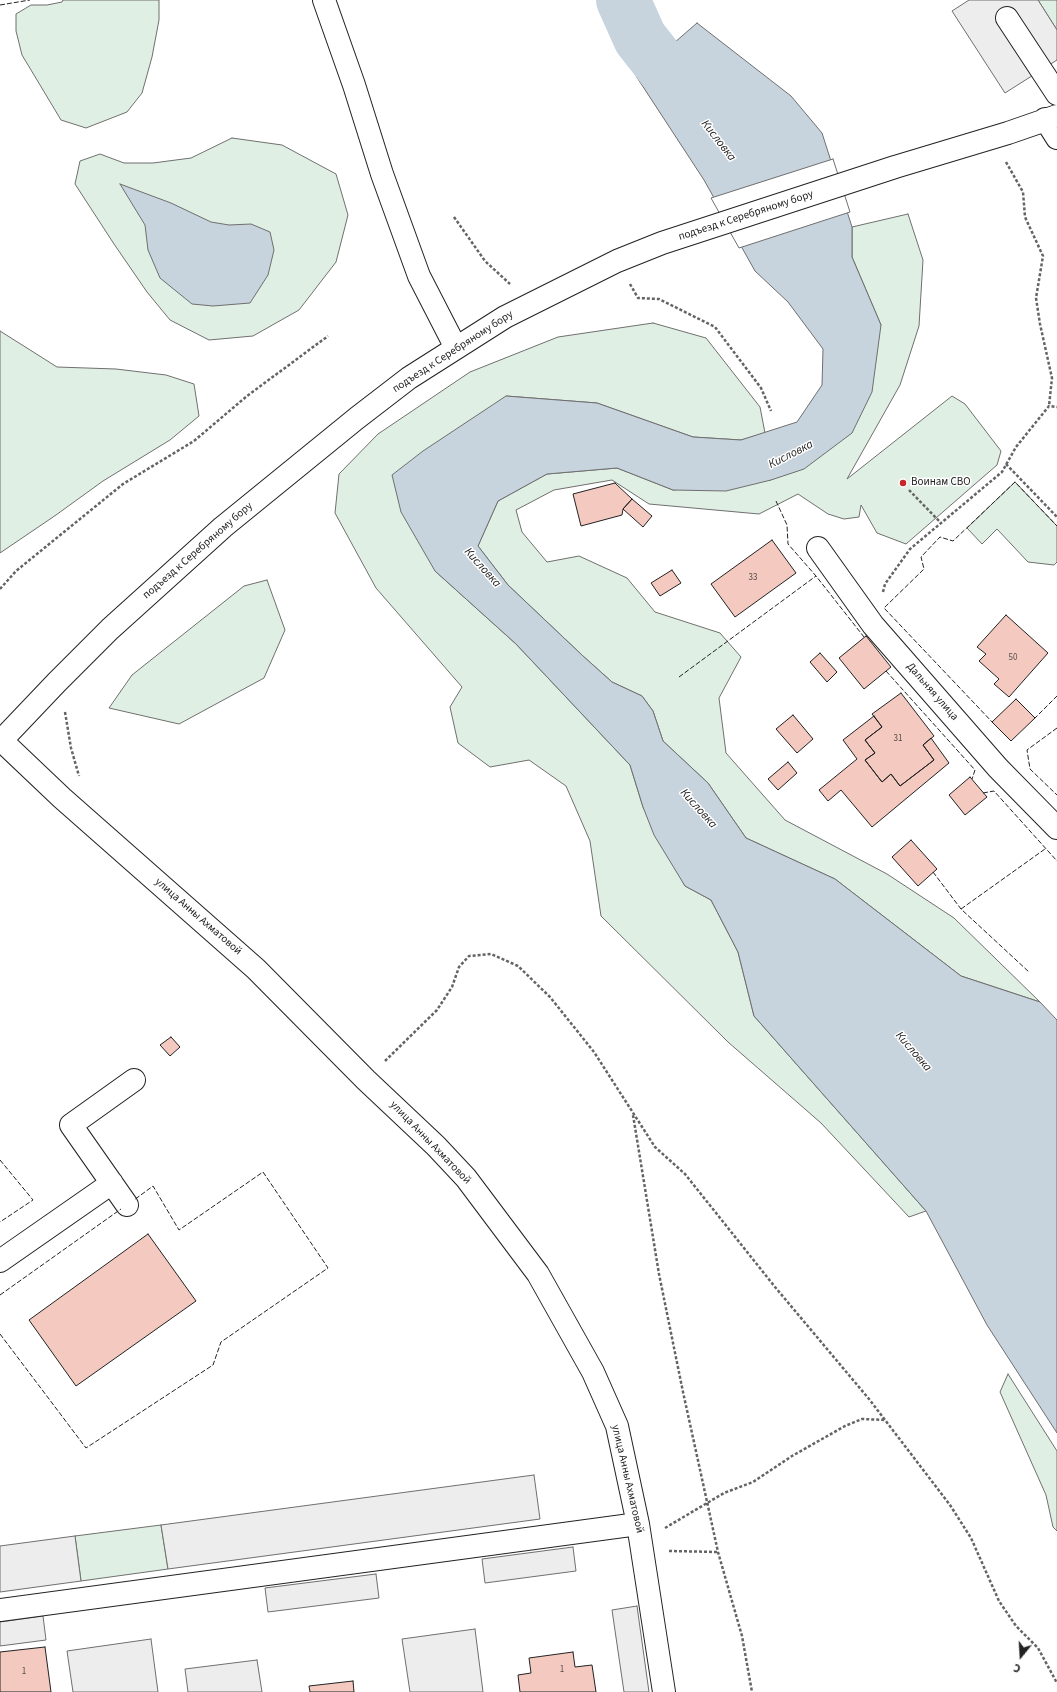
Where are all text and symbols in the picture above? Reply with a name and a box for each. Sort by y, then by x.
water label: Кисловка [697,118,739,164]
street label: подъезд к Серебряному бору [677,188,815,244]
street label: подъезд к Серебряному бору [390,308,516,396]
water label: Кисловка [766,438,816,472]
place label: Воинам СВО [911,476,971,490]
marker: Воинам СВО [898,478,908,488]
street label: подъезд к Серебряному бору [140,500,256,602]
water label: Кисловка [461,545,503,591]
house number: 33 [749,573,757,583]
house number: 50 [1009,653,1017,663]
street label: Дальняя улица [903,660,961,724]
house number: 31 [894,734,902,744]
water label: Кисловка [677,786,719,832]
street label: улица Анны Ахматовой [152,876,244,958]
water label: Кисловка [892,1029,934,1075]
street label: улица Анны Ахматовой [387,1099,473,1187]
street label: улица Анны Ахматовой [608,1424,646,1534]
north arrow [1001,1636,1041,1676]
text: С [1012,1660,1023,1676]
house number: 1 [560,1665,564,1675]
house number: 1 [22,1667,26,1677]

